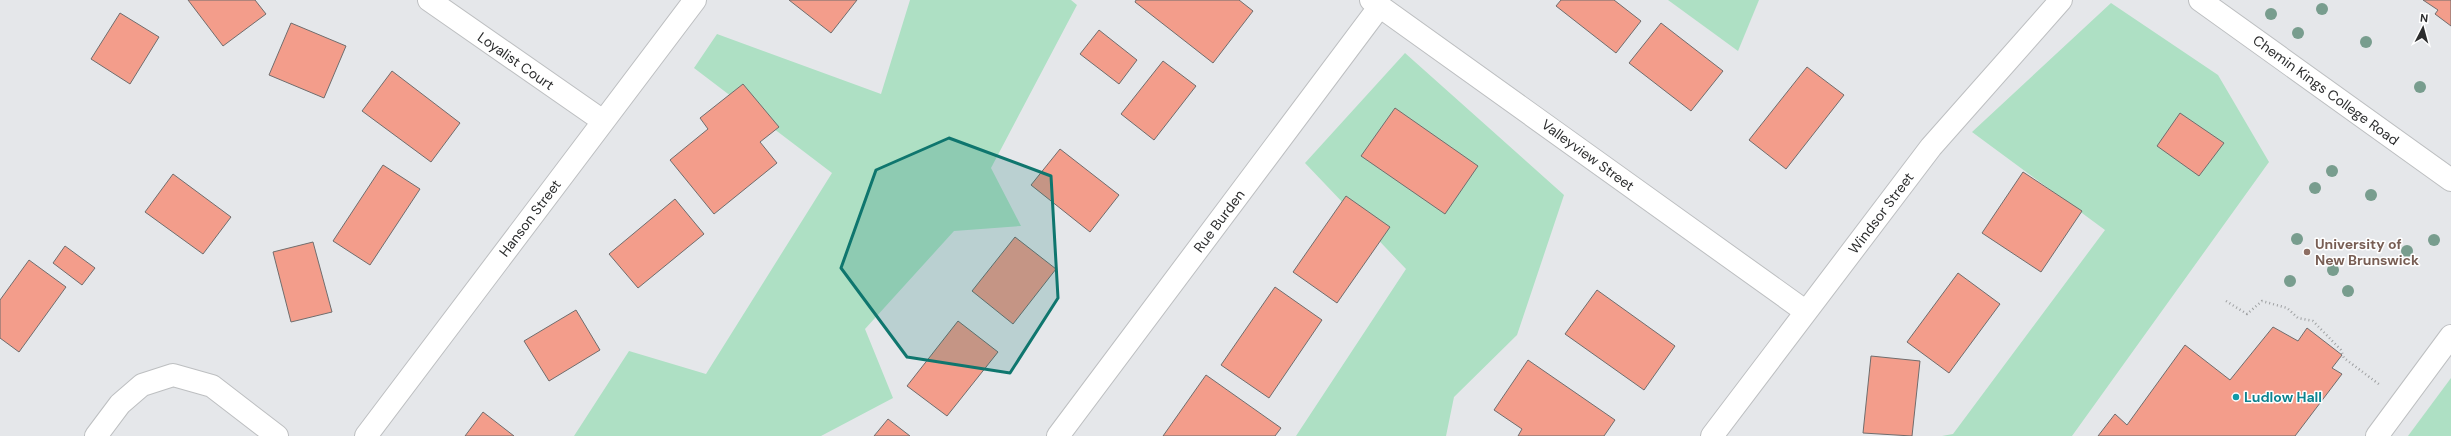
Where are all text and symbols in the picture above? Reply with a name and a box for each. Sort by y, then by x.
north arrow [2403,8,2443,48]
text: N [2419,11,2429,25]
street label: Loyalist Court [474,28,558,94]
street label: Chemin Kings College Road [2249,31,2403,149]
street label: Valleyview Street [1538,115,1638,195]
street label: Windsor Street [1844,169,1918,257]
street label: Hanson Street [495,176,565,260]
street label: Rue Burden [1189,186,1249,256]
place label: University of New Brunswick [2315,235,2419,269]
marker: University of New Brunswick [2302,247,2312,257]
place label: Ludlow Hall [2244,388,2322,406]
marker: Ludlow Hall [2231,392,2241,402]

